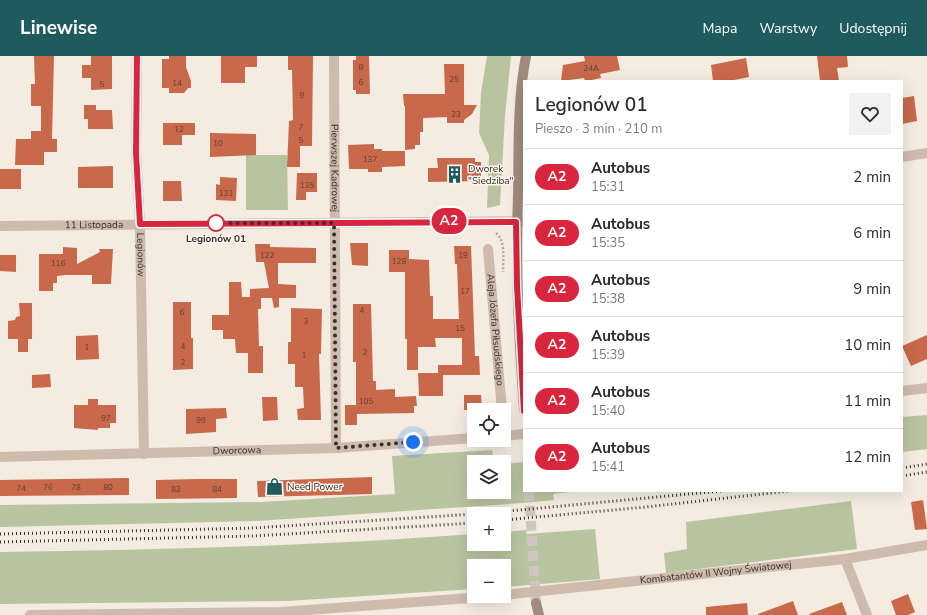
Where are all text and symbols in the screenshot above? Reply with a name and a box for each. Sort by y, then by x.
text: Linewise [20,15,97,41]
text: Mapa [702,19,737,38]
text: Warstwy [759,19,817,38]
text: Udostępnij [839,19,907,38]
house number: 8 [359,62,364,73]
house number: 24A [583,63,599,74]
house number: 25 [449,74,459,85]
house number: 6 [359,77,364,88]
house number: 14 [172,78,182,89]
house number: 5 [100,79,105,90]
house number: 9 [300,90,305,101]
text: Legionów 01 [535,92,648,118]
button: heart [849,93,891,135]
house number: 23 [451,109,461,120]
text: Pieszo · 3 min · 210 m [535,120,662,138]
house number: 7 [299,122,304,133]
house number: 12 [174,124,184,135]
street label: Pierwszej Kadrowej [327,124,342,212]
house number: 5 [299,135,304,146]
house number: 10 [213,138,223,149]
house number: 137 [363,154,377,165]
text: Autobus [591,158,650,178]
place label: Dworek "Siedziba" [468,162,514,188]
building icon: Dworek "Siedziba" [445,165,465,185]
text: A2 [548,167,566,186]
text: 2 min [853,167,891,187]
text: 15:31 [591,178,625,196]
house number: 135 [300,180,314,191]
house number: 131 [219,188,233,199]
line badge: A2 [431,208,467,234]
text: A2 [440,211,458,230]
marker: Legionów 01 [207,214,225,232]
text: Autobus [591,214,650,234]
street label: 11 Listopada [65,218,123,232]
text: A2 [548,223,566,242]
text: 6 min [853,223,891,243]
place label: Legionów 01 [186,232,246,246]
street label: Legionów [133,233,148,278]
text: 15:35 [591,234,625,252]
house number: 122 [260,250,274,261]
house number: 19 [458,250,468,261]
house number: 128 [392,256,406,267]
house number: 116 [51,258,65,269]
text: Autobus [591,270,650,290]
street label: Aleja Józefa Piłsudskiego [483,273,507,387]
text: A2 [548,279,566,298]
text: 9 min [853,279,891,299]
house number: 17 [460,286,470,297]
text: 15:38 [591,290,625,308]
house number: 4 [360,305,365,316]
house number: 6 [180,307,185,318]
house number: 3 [304,316,309,327]
house number: 15 [455,323,465,334]
text: Autobus [591,326,650,346]
text: A2 [548,335,566,354]
text: 10 min [844,335,891,355]
house number: 4 [181,341,186,352]
house number: 1 [85,342,90,353]
text: 15:39 [591,346,625,364]
house number: 2 [363,347,368,358]
house number: 1 [302,350,307,361]
house number: 2 [181,357,186,368]
text: Autobus [591,382,650,402]
text: A2 [548,391,566,410]
text: 11 min [844,391,891,411]
house number: 105 [359,396,373,407]
text: 15:40 [591,402,625,420]
map controls [467,403,511,603]
button: locate [467,403,511,447]
house number: 97 [101,413,111,424]
house number: 99 [196,415,206,426]
your location [403,432,423,452]
text: Autobus [591,438,650,458]
street label: Dworcowa [212,443,261,458]
text: A2 [548,447,566,466]
text: 12 min [844,447,891,467]
button: layers [467,455,511,499]
text: 15:41 [591,458,625,476]
shop icon: Need Power [264,477,284,497]
place label: Need Power [287,480,343,494]
house number: 76 [43,482,53,493]
house number: 78 [71,482,81,493]
house number: 80 [103,482,113,493]
house number: 74 [16,483,26,494]
house number: 82 [171,484,181,495]
house number: 84 [212,484,222,495]
button: + [467,507,511,551]
street label: Kombatantów II Wojny Światowej [639,558,792,588]
button: − [467,559,511,603]

